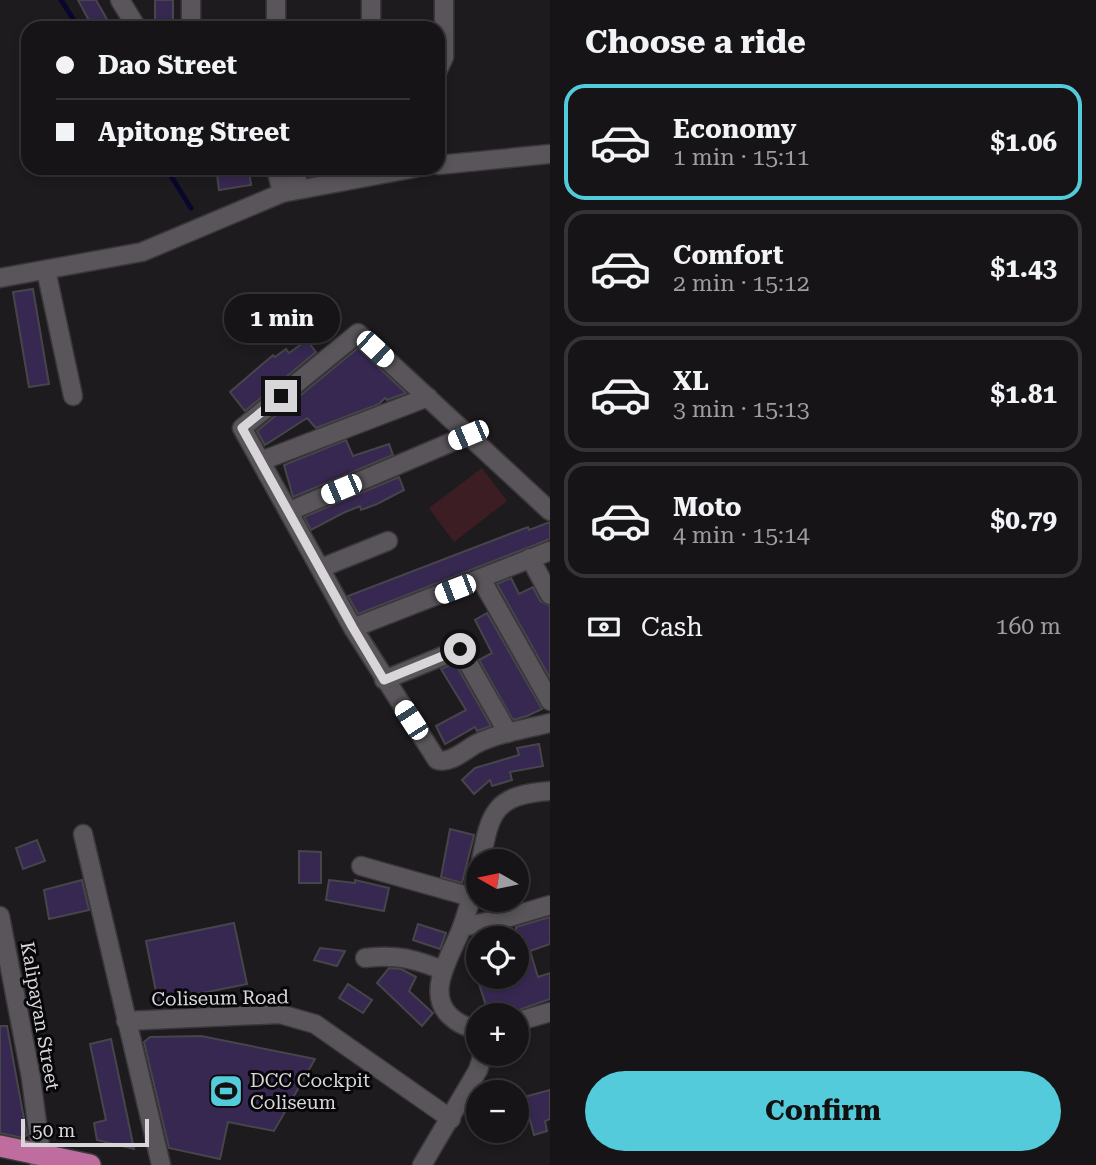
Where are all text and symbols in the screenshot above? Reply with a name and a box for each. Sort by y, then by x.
text: Choose a ride [585,23,806,61]
text: Dao Street [98,50,237,80]
icon: car [589,111,652,174]
text: Economy [673,114,796,144]
text: Apitong Street [98,117,290,147]
text: $1.06 [991,127,1057,157]
text: 1 min · 15:11 [673,144,810,171]
icon: car [589,237,652,300]
text: Comfort [673,240,783,270]
text: $1.43 [991,253,1057,283]
text: 2 min · 15:12 [673,270,810,297]
callout: 1 min [223,294,339,344]
text: 1 min [250,305,314,332]
car [353,327,398,371]
icon: car [589,363,652,426]
text: XL [673,366,709,396]
text: $1.81 [991,379,1057,409]
route end [265,380,297,412]
text: 3 min · 15:13 [673,396,810,423]
car [445,417,492,453]
car [318,471,365,507]
icon: car [589,489,652,552]
text: Moto [673,492,742,522]
text: $0.79 [991,505,1057,535]
text: 4 min · 15:14 [673,522,810,549]
car [432,572,479,606]
icon: cash [585,608,623,646]
text: Cash [641,612,703,642]
text: 160 m [996,613,1061,640]
route start [444,633,476,665]
car [391,697,432,743]
north arrow [466,849,528,912]
map controls [466,849,529,1143]
button: locate [466,926,529,989]
street label: Kalipayan Street [16,940,64,1092]
street label: Coliseum Road [151,985,289,1011]
button: + [466,1003,529,1066]
place label: DCC Cockpit Coliseum [250,1069,370,1114]
button: Confirm [585,1071,1061,1151]
sports icon: DCC Cockpit Coliseum [207,1072,245,1110]
button: − [466,1080,529,1143]
scale bar [21,1116,149,1148]
text: 50 m [32,1119,75,1142]

